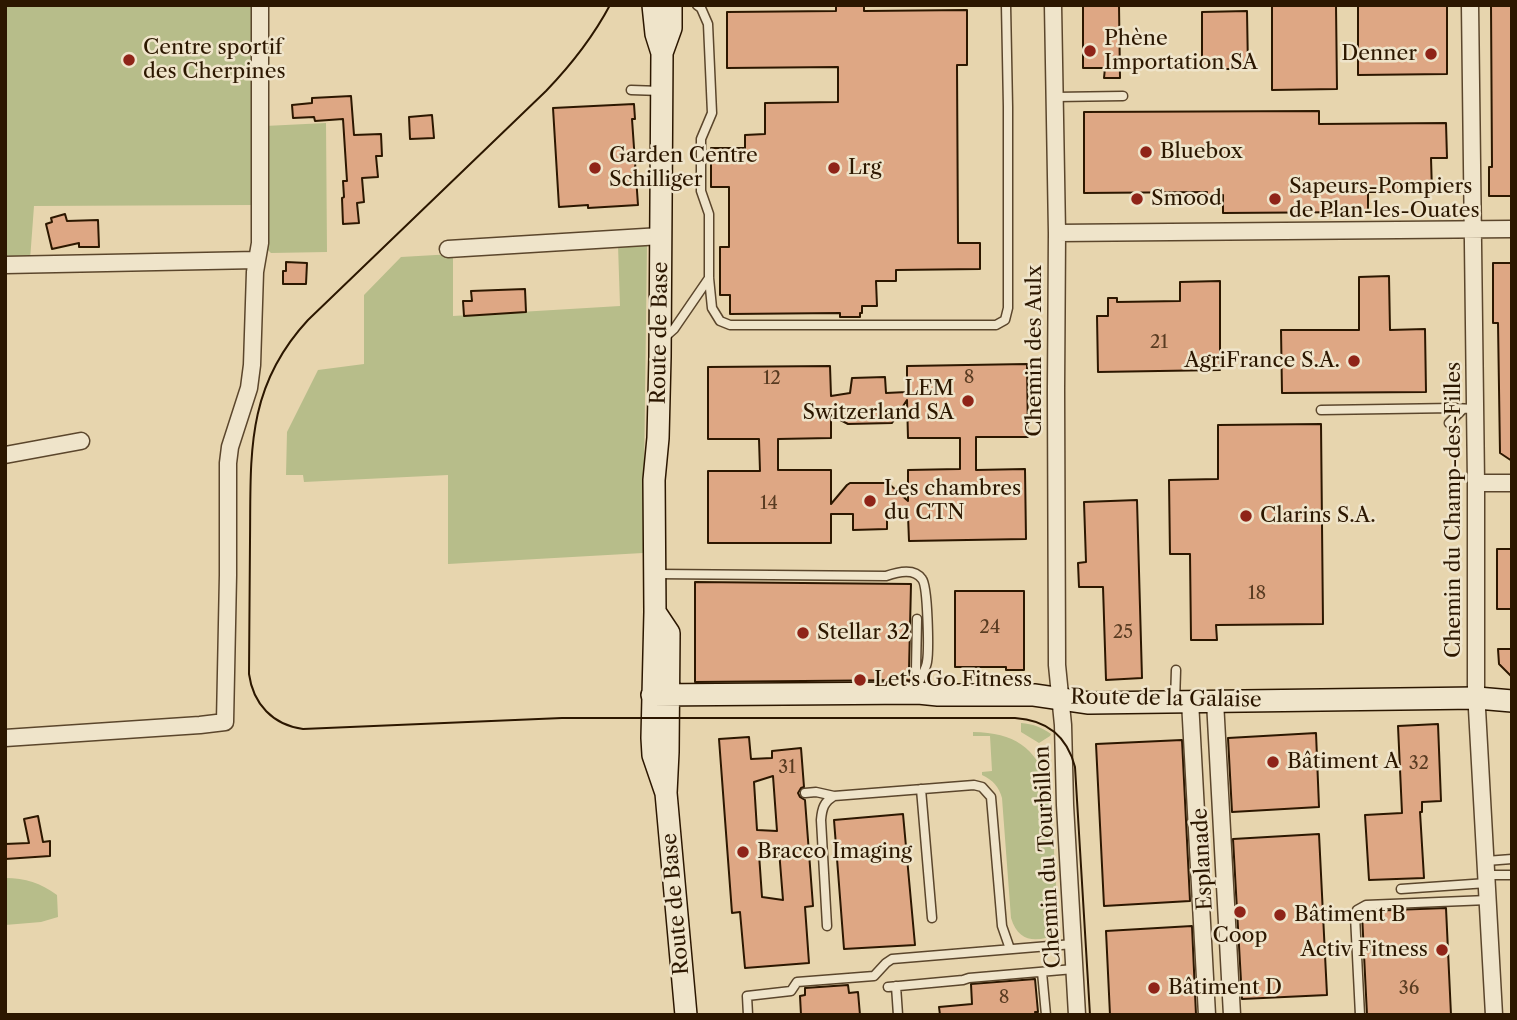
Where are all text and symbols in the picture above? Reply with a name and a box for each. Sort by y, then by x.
place label: Phène Importation SA [1104,26,1258,76]
place label: Centre sportif des Cherpines [143,35,286,85]
place label: Denner [1341,41,1417,67]
marker: Phène Importation SA [1082,43,1098,59]
marker: Denner [1423,46,1439,62]
marker: Centre sportif des Cherpines [121,52,137,68]
place label: Bluebox [1160,139,1243,165]
place label: Garden Centre Schilliger [609,143,758,193]
marker: Bluebox [1138,144,1154,160]
place label: Lrg [848,155,882,181]
marker: Garden Centre Schilliger [587,160,603,176]
marker: Lrg [826,160,842,176]
place label: Sapeurs-Pompiers de Plan-les-Ouates [1289,174,1480,224]
place label: Smood [1151,186,1222,212]
marker: Smood [1129,191,1145,207]
marker: Sapeurs-Pompiers de Plan-les-Ouates [1267,191,1283,207]
street label: Route de Base [646,262,674,404]
street label: Chemin des Aulx [1022,265,1048,437]
house number: 21 [1150,332,1168,354]
place label: AgriFrance S.A. [1184,348,1340,374]
marker: AgriFrance S.A. [1346,353,1362,369]
street label: Chemin du Champ-des-Filles [1441,362,1467,658]
house number: 8 [964,367,974,389]
house number: 12 [763,368,781,390]
place label: LEM Switzerland SA [802,376,954,426]
marker: LEM Switzerland SA [960,393,976,409]
place label: Les chambres du CTN [884,476,1021,526]
house number: 14 [760,493,778,515]
marker: Les chambres du CTN [862,493,878,509]
place label: Clarins S.A. [1260,503,1376,529]
marker: Clarins S.A. [1238,508,1254,524]
house number: 18 [1248,583,1266,605]
house number: 24 [980,617,1000,639]
place label: Stellar 32 [817,620,910,646]
house number: 25 [1113,622,1133,644]
marker: Stellar 32 [795,625,811,641]
place label: Let's Go Fitness [874,667,1032,693]
marker: Let's Go Fitness [852,672,868,688]
street label: Route de la Galaise [1070,685,1262,713]
street label: Chemin du Tourbillon [1030,745,1066,969]
place label: Bâtiment A [1287,749,1400,775]
house number: 32 [1409,753,1429,775]
marker: Bâtiment A [1265,754,1281,770]
house number: 31 [778,757,796,779]
street label: Esplanade [1188,807,1218,911]
street label: Route de Base [657,832,695,976]
place label: Bracco Imaging [757,839,912,865]
marker: Bracco Imaging [735,844,751,860]
place label: Bâtiment B [1294,902,1406,928]
marker: Coop [1232,904,1248,920]
marker: Bâtiment B [1272,907,1288,923]
place label: Coop [1213,923,1267,949]
place label: Activ Fitness [1301,937,1428,963]
marker: Activ Fitness [1434,942,1450,958]
place label: Bâtiment D [1168,975,1282,1001]
house number: 36 [1399,978,1419,1000]
marker: Bâtiment D [1146,980,1162,996]
house number: 8 [999,987,1009,1009]

